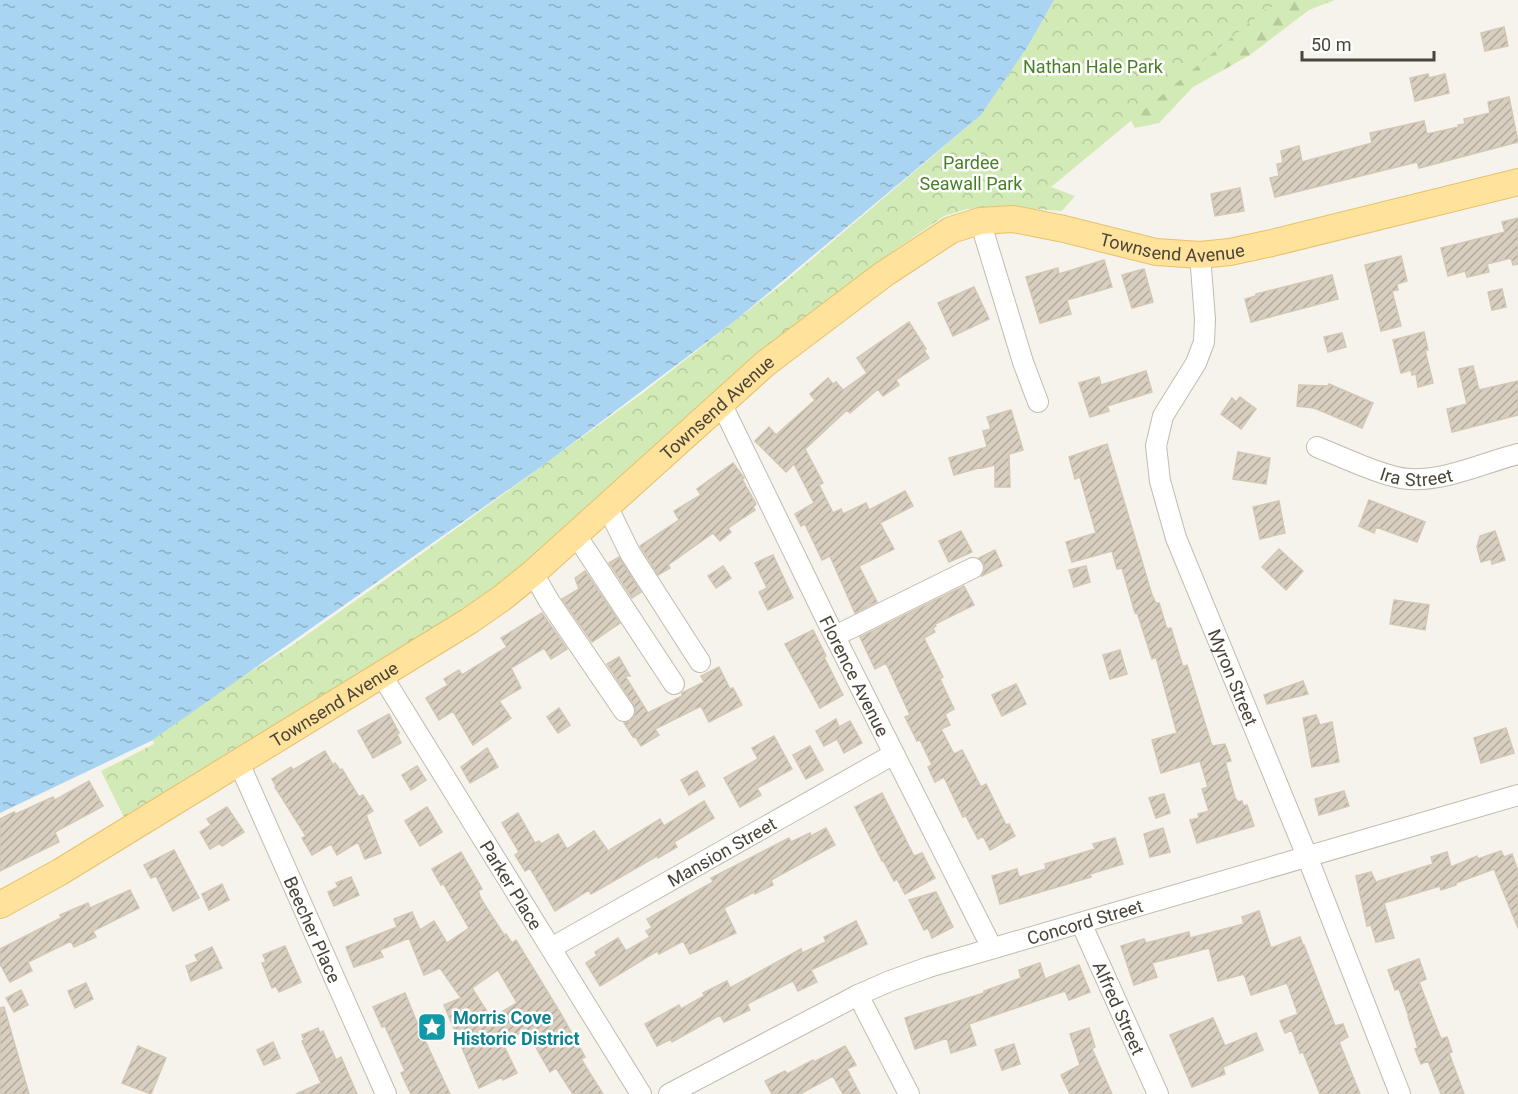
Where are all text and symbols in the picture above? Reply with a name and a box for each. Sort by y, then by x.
scale bar [1302,24,1434,62]
text: 50 m [1311,34,1351,55]
park label: Nathan Hale Park [1023,56,1164,77]
park label: Pardee Seawall Park [920,152,1023,194]
street label: Townsend Avenue [1098,228,1246,266]
street label: Townsend Avenue [656,350,778,464]
street label: Ira Street [1378,463,1455,490]
street label: Florence Avenue [816,612,894,740]
street label: Myron Street [1204,626,1263,729]
street label: Townsend Avenue [266,657,402,751]
street label: Mansion Street [664,812,780,891]
street label: Parker Place [476,837,547,933]
street label: Beecher Place [280,873,346,986]
street label: Concord Street [1024,895,1145,948]
street label: Alfred Street [1089,958,1149,1058]
place label: Morris Cove Historic District [453,1007,580,1049]
place icon: Morris Cove Historic District [416,1011,448,1043]

